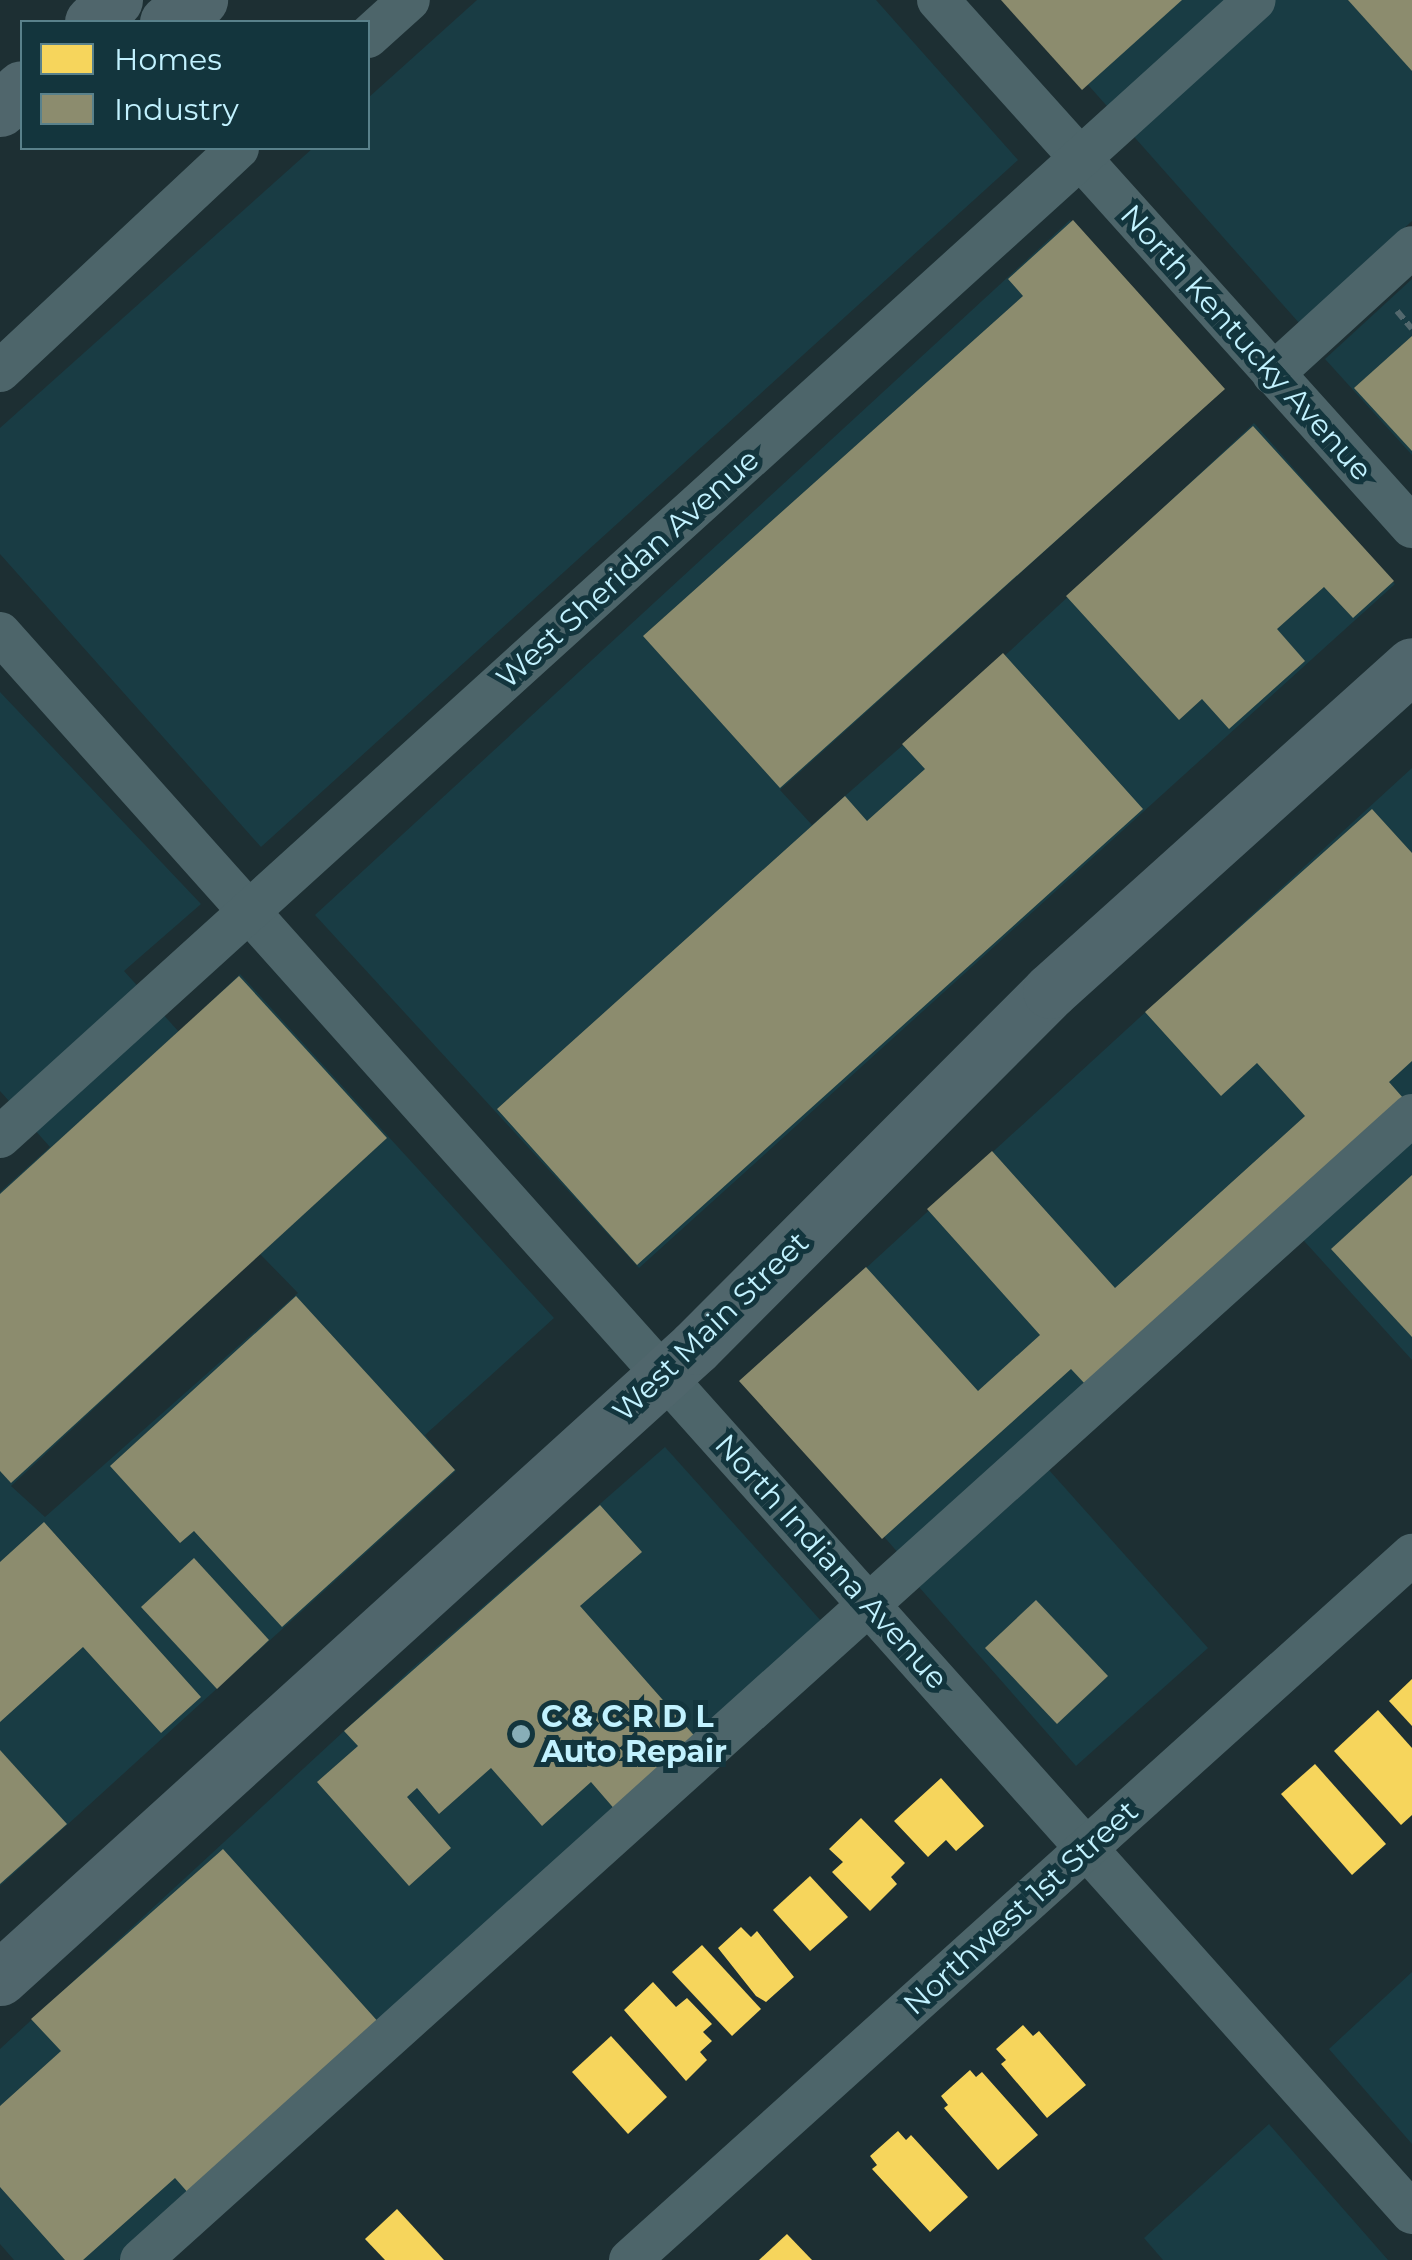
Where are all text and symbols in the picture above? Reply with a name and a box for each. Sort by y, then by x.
legend [20,20,370,150]
text: Homes [114,41,222,78]
text: Industry [114,91,239,128]
street label: North Kentucky Avenue [1113,198,1379,488]
street label: West Sheridan Avenue [489,442,767,696]
street label: West Main Street [606,1225,816,1429]
street label: North Indiana Avenue [707,1427,955,1697]
place label: C & C R D L Auto Repair [541,1699,727,1770]
marker: C & C R D L Auto Repair [510,1723,532,1745]
street label: Northwest 1st Street [896,1793,1146,2023]

